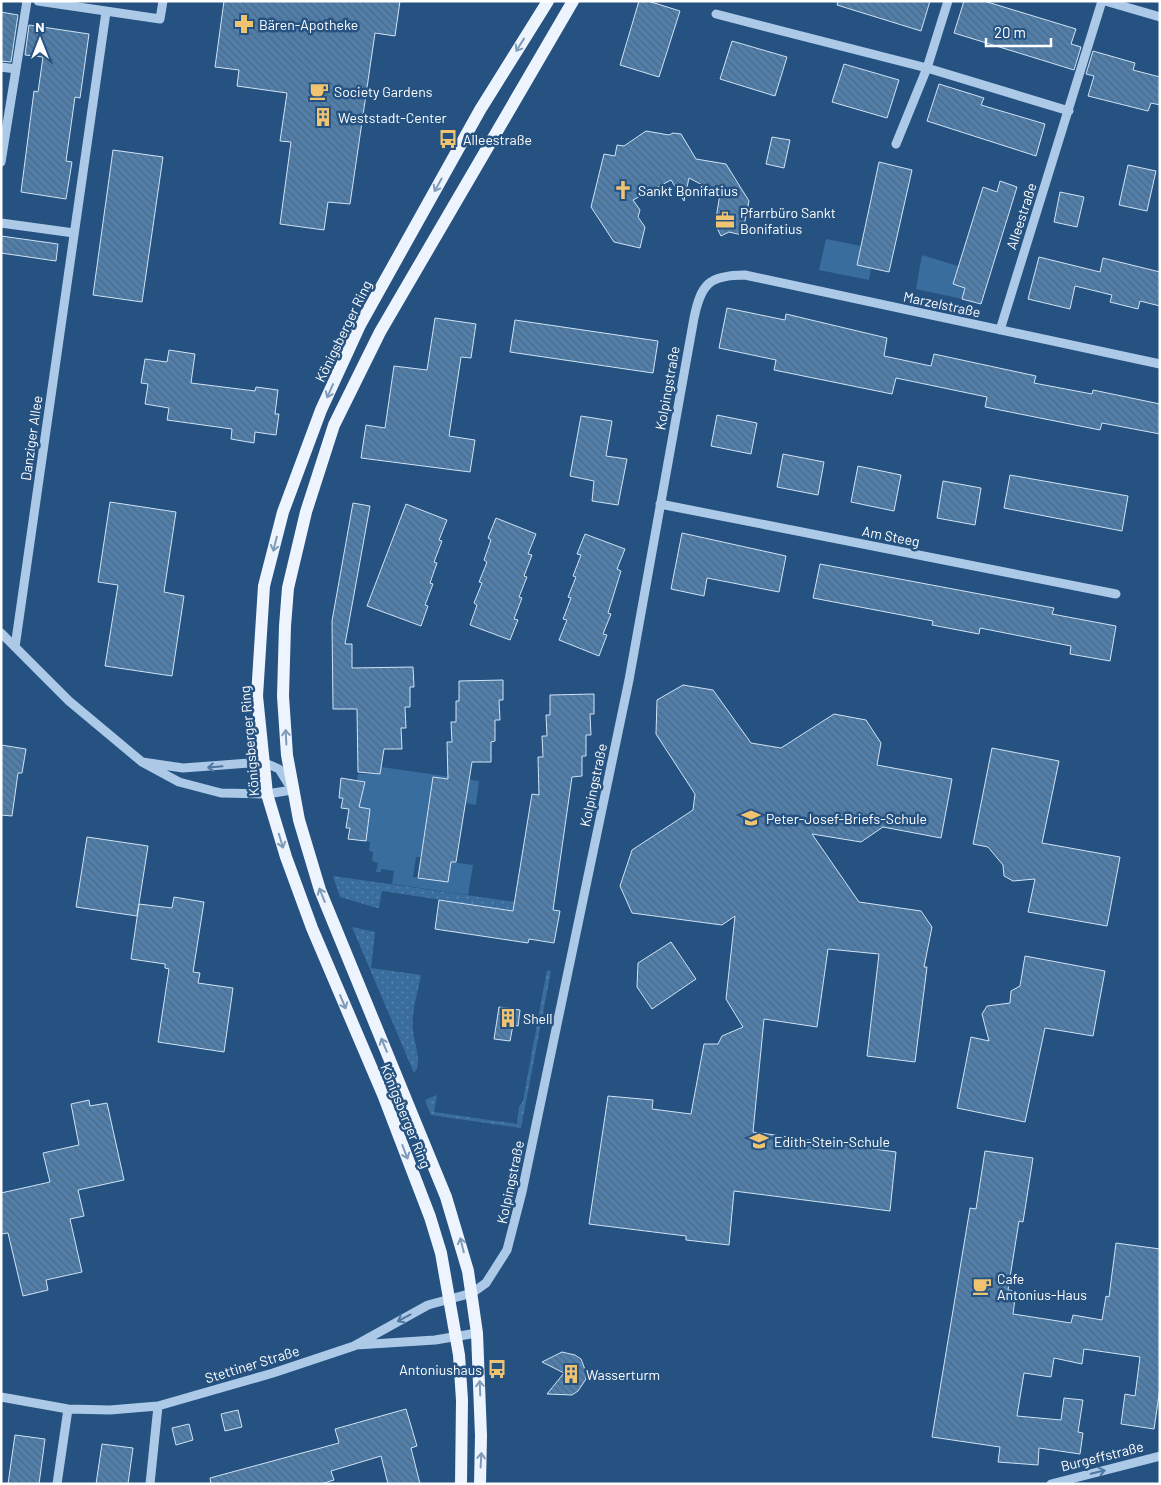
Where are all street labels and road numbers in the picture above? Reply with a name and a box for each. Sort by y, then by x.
street label: Alleestraße [1002,181,1040,251]
street label: Königsberger Ring [311,277,375,385]
street label: Marzelstraße [902,288,982,320]
street label: Kolpingstraße [651,345,683,431]
street label: Danziger Allee [17,394,45,482]
street label: Am Steeg [861,522,921,550]
street label: Königsberger Ring [236,685,262,797]
street label: Kolpingstraße [576,742,610,828]
street label: Königsberger Ring [377,1061,435,1171]
street label: Kolpingstraße [493,1139,527,1225]
street label: Stettiner Straße [203,1342,301,1386]
street label: Burgeffstraße [1059,1437,1145,1475]

